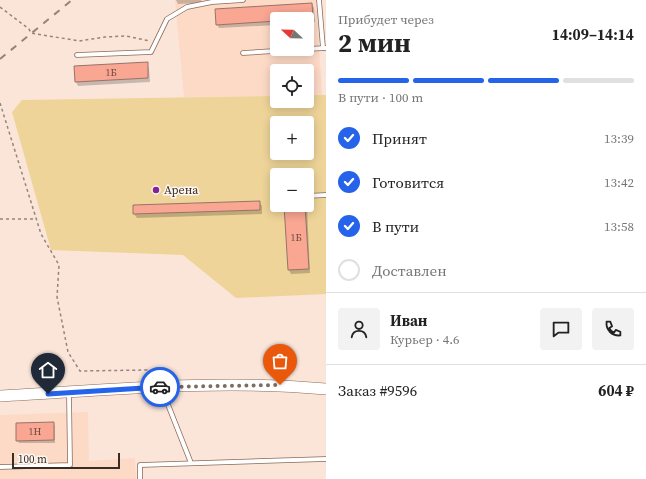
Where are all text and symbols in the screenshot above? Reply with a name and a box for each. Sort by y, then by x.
text: Прибудет через [338,11,434,28]
north arrow [270,12,314,56]
map controls [270,12,314,212]
text: 14:09–14:14 [552,24,634,45]
text: 2 мин [338,25,411,61]
button: locate [270,64,314,108]
house number: 1Б [105,66,117,79]
text: В пути · 100 m [338,89,423,106]
button: + [270,116,314,160]
icon: check [338,127,360,149]
text: Принят [372,128,427,149]
text: 13:39 [604,130,634,147]
button: − [270,168,314,212]
icon: check [338,171,360,193]
text: Готовится [372,172,444,193]
text: 13:42 [604,174,634,191]
place label: Арена [164,182,199,198]
marker: Арена [151,185,161,195]
icon: check [338,215,360,237]
text: В пути [372,216,419,237]
text: 13:58 [604,218,634,235]
house number: 1Б [290,231,302,244]
text: Доставлен [372,260,447,281]
button: person [338,308,380,350]
button: chat [540,308,582,350]
button: phone [592,308,634,350]
text: Иван [390,310,428,331]
text: Курьер · 4.6 [390,331,460,348]
pin [263,344,297,385]
icon: bag [269,350,291,372]
pin [31,353,65,394]
icon: home [37,359,59,381]
courier [140,367,180,407]
icon: car [149,376,171,398]
text: Заказ #9596 [338,380,417,401]
text: 604 ₽ [598,380,634,401]
house number: 1Н [29,425,42,438]
scale bar [12,451,120,470]
text: 100 m [18,452,47,467]

